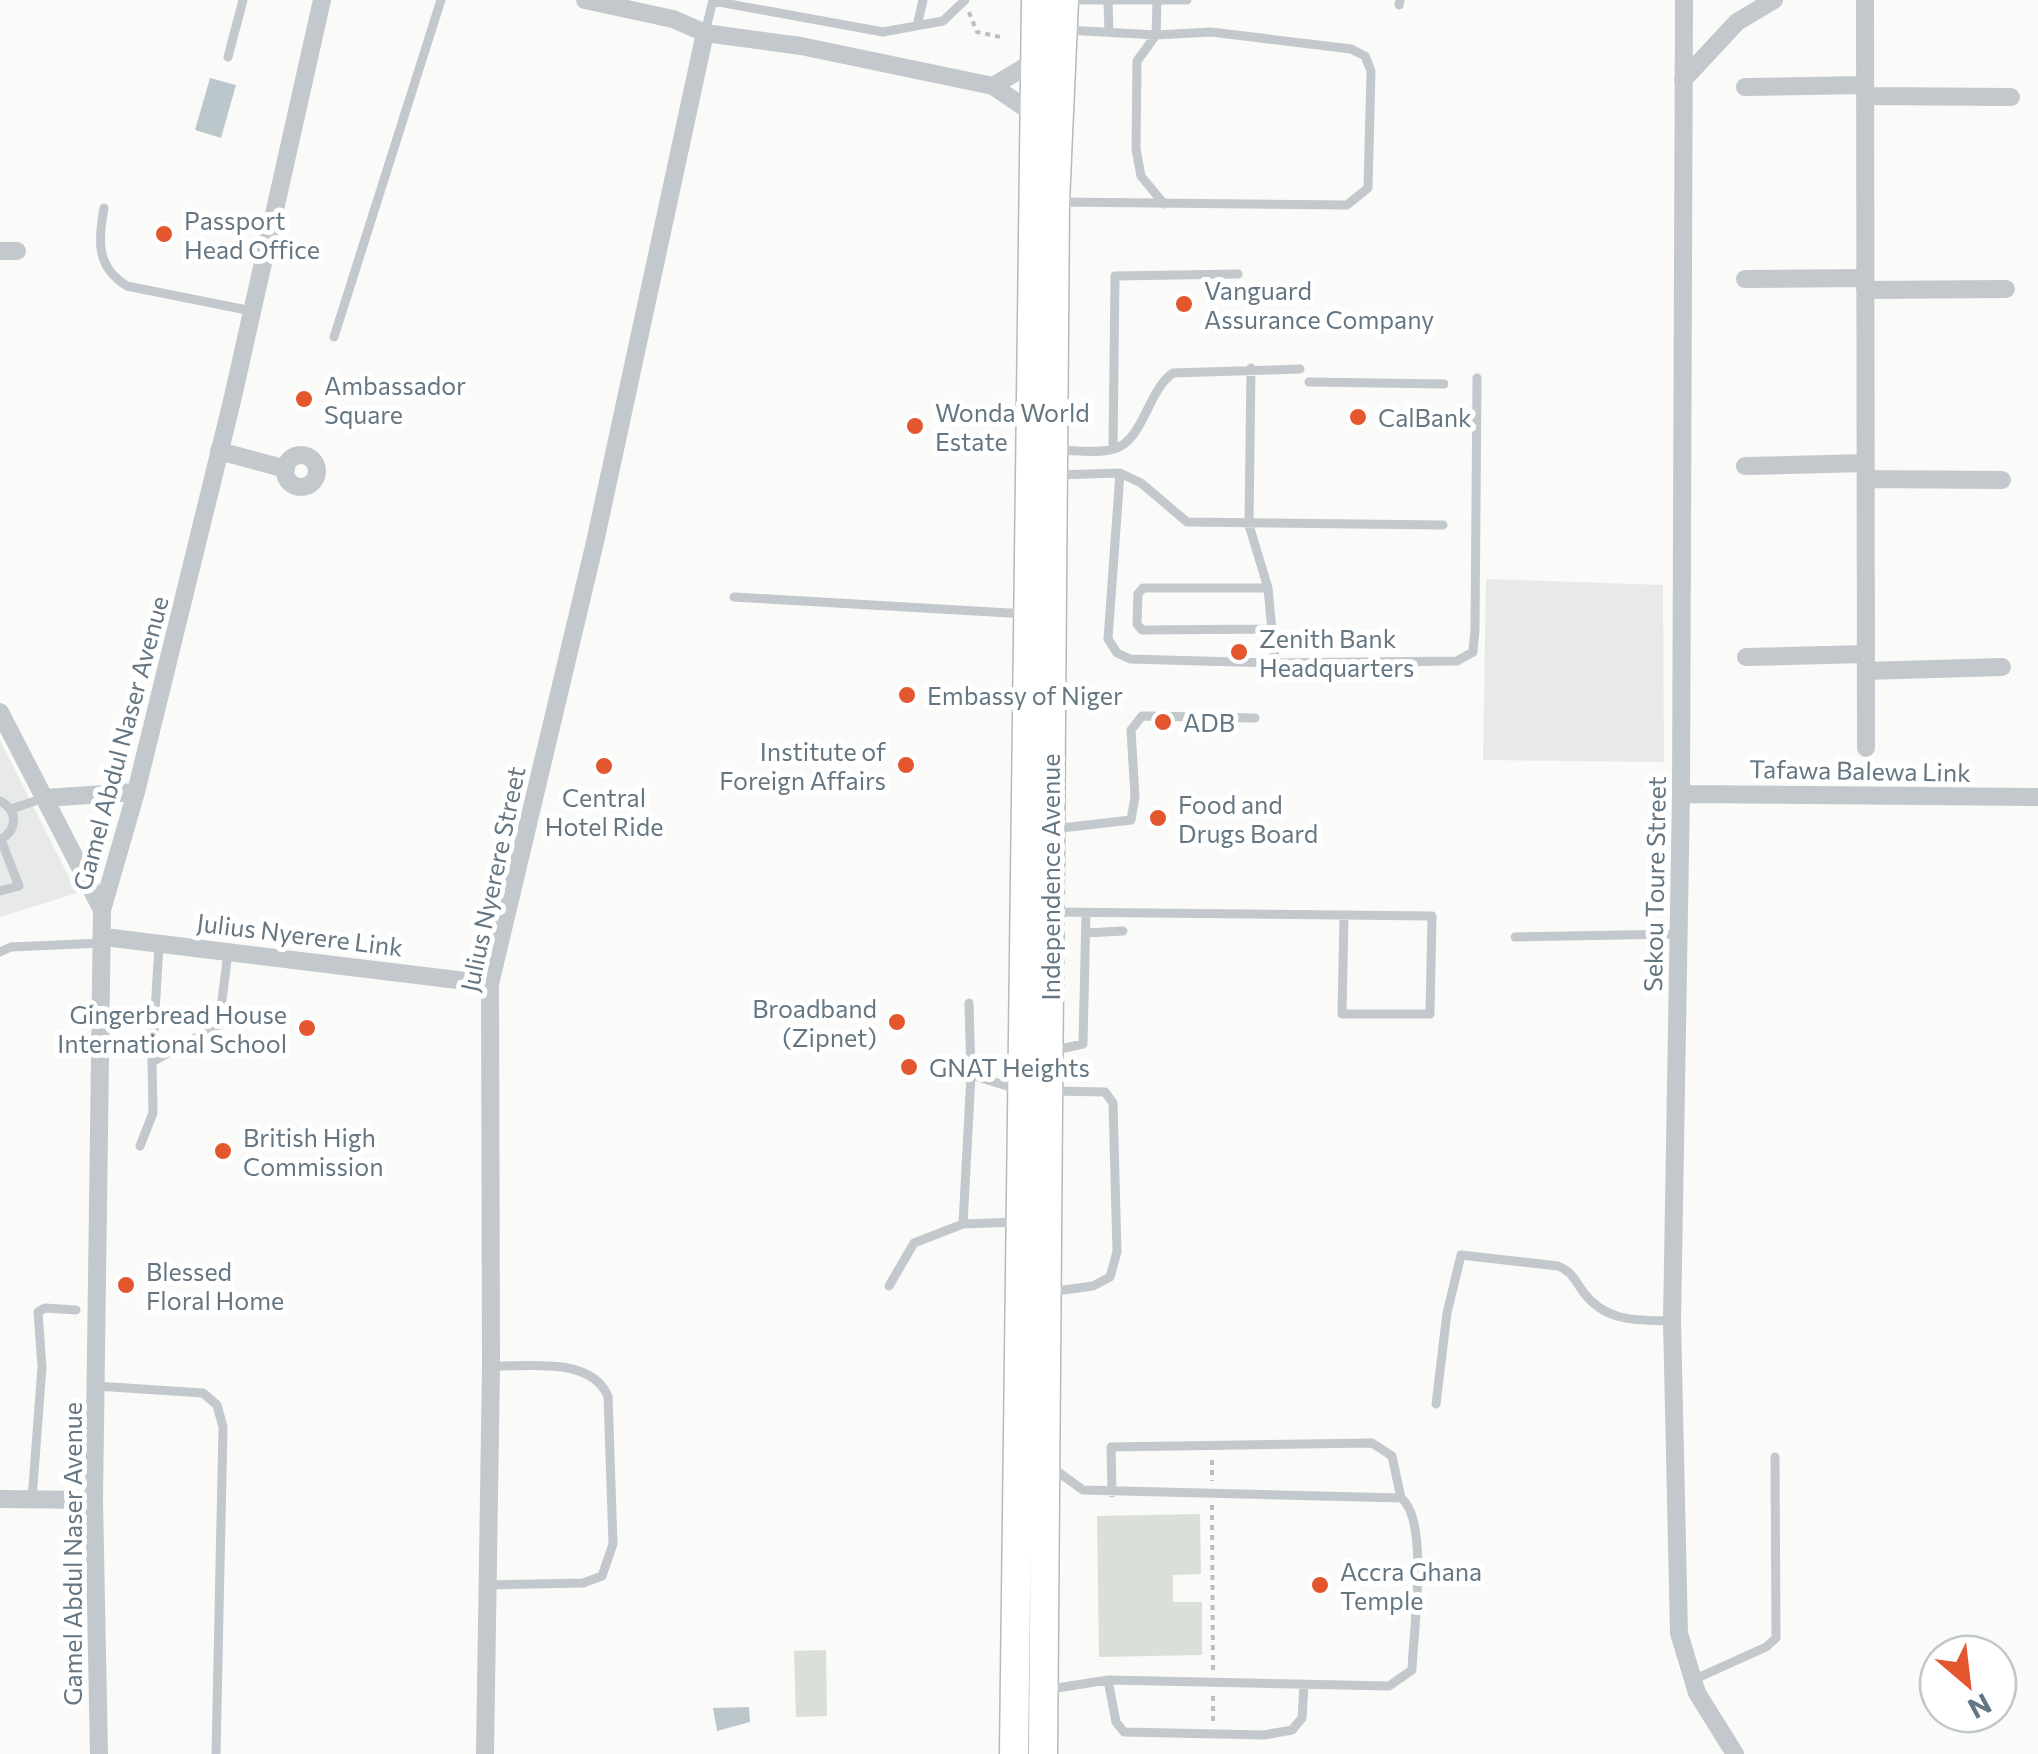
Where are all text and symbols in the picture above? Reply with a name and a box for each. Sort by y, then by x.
place label: Passport Head Office [184,205,320,264]
marker: Passport Head Office [153,223,175,245]
place label: Vanguard Assurance Company [1204,275,1434,334]
marker: Vanguard Assurance Company [1173,293,1195,315]
place label: Ambassador Square [324,370,466,429]
marker: Ambassador Square [293,388,315,410]
place label: Wonda World Estate [935,397,1090,456]
place label: CalBank [1378,402,1472,432]
marker: CalBank [1347,406,1369,428]
marker: Wonda World Estate [904,415,926,437]
street label: Gamel Abdul Naser Avenue [66,592,174,894]
place label: Zenith Bank Headquarters [1259,623,1414,682]
marker: Zenith Bank Headquarters [1228,641,1250,663]
place label: Embassy of Niger [927,680,1123,710]
marker: Embassy of Niger [896,684,918,706]
place label: ADB [1183,707,1235,737]
marker: ADB [1152,711,1174,733]
place label: Institute of Foreign Affairs [719,736,886,795]
street label: Tafawa Balewa Link [1749,753,1972,787]
marker: Institute of Foreign Affairs [895,754,917,776]
street label: Independence Avenue [1035,754,1065,1000]
marker: Central Hotel Ride [593,755,615,777]
street label: Julius Nyerere Street [453,764,531,994]
street label: Sekou Toure Street [1637,776,1671,992]
place label: Central Hotel Ride [545,782,663,841]
place label: Food and Drugs Board [1178,789,1318,848]
marker: Food and Drugs Board [1147,807,1169,829]
street label: Julius Nyerere Link [195,906,405,962]
place label: Broadband (Zipnet) [752,993,877,1052]
place label: Gingerbread House International School [57,999,287,1058]
marker: Broadband (Zipnet) [886,1011,908,1033]
marker: Gingerbread House International School [296,1017,318,1039]
place label: GNAT Heights [929,1052,1090,1082]
marker: GNAT Heights [898,1056,920,1078]
place label: British High Commission [243,1122,384,1181]
marker: British High Commission [212,1140,234,1162]
place label: Blessed Floral Home [146,1256,284,1315]
marker: Blessed Floral Home [115,1274,137,1296]
street label: Gamel Abdul Naser Avenue [57,1402,87,1706]
place label: Accra Ghana Temple [1340,1556,1482,1615]
marker: Accra Ghana Temple [1309,1574,1331,1596]
north arrow [1918,1634,2018,1734]
text: N [1963,1687,1997,1727]

